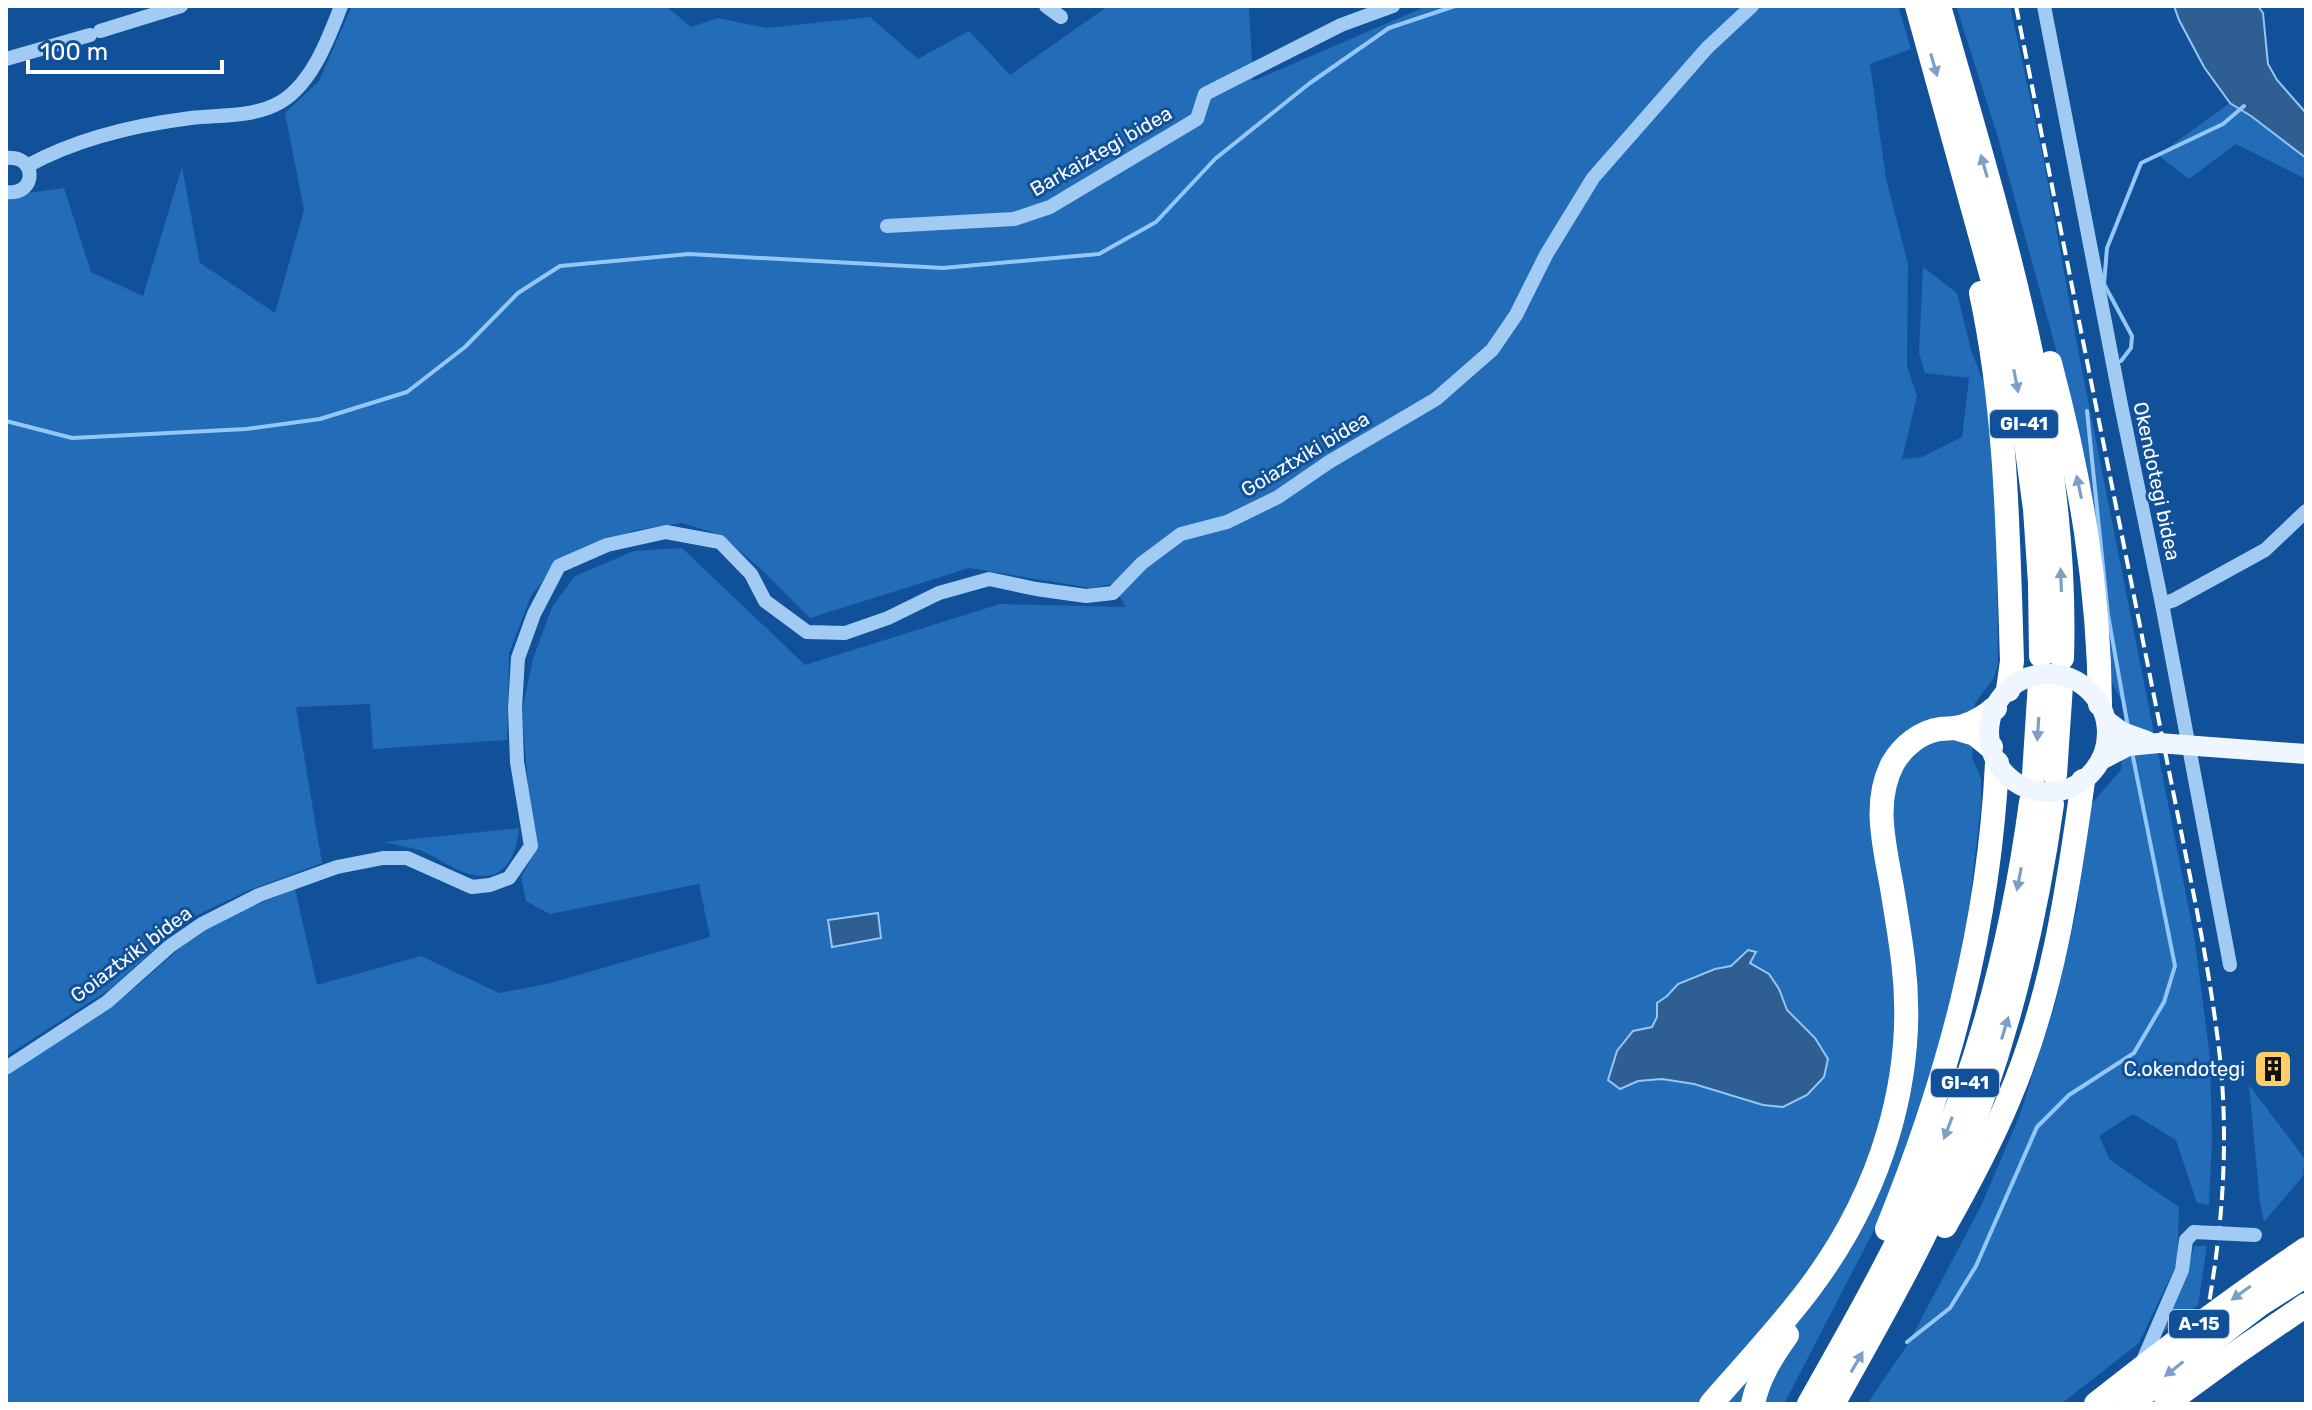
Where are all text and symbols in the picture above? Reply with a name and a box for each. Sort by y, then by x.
scale bar [28,24,222,74]
text: 100 m [40,38,108,66]
one-way arrow [1928,53,1940,78]
street label: Barkaiztegi bidea [1026,101,1176,201]
one-way arrow [1977,154,1990,178]
one-way arrow [2011,369,2023,394]
street label: Okendotegi bidea [2128,399,2186,563]
street label: Goiaztxiki bidea [1236,406,1374,502]
road number: GI-41 [1990,410,2058,438]
one-way arrow [2072,474,2085,499]
one-way arrow [2054,567,2067,592]
one-way arrow [2031,716,2044,741]
one-way arrow [2013,867,2025,892]
street label: Goiaztxiki bidea [66,901,196,1007]
one-way arrow [1999,1015,2012,1039]
building icon: C.okendotegi [2252,1048,2294,1090]
place label: C.okendotegi [2123,1057,2245,1081]
road number: GI-41 [1931,1069,1999,1097]
one-way arrow [1941,1116,1954,1140]
one-way arrow [2231,1285,2252,1300]
road number: A-15 [2169,1310,2229,1338]
one-way arrow [1850,1351,1864,1373]
one-way arrow [2164,1360,2184,1376]

